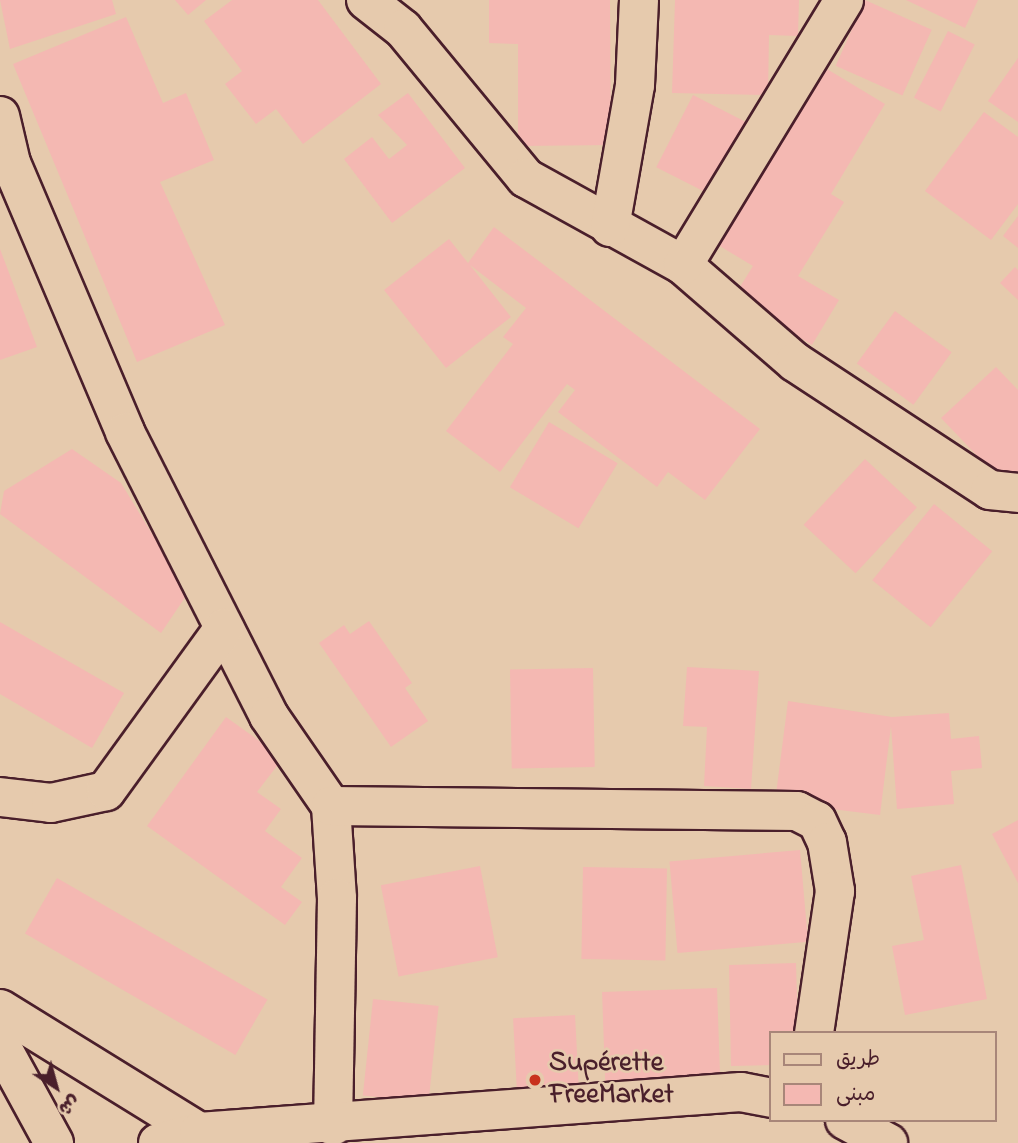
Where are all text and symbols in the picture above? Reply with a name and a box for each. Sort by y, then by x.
legend [769,1031,997,1122]
text: طريق [836,1045,880,1075]
place label: Supérette FreeMarket [549,1047,674,1113]
north arrow [21,1052,91,1122]
marker: Supérette FreeMarket [527,1072,543,1088]
text: مبنى [836,1080,875,1110]
text: ش [52,1087,85,1121]

